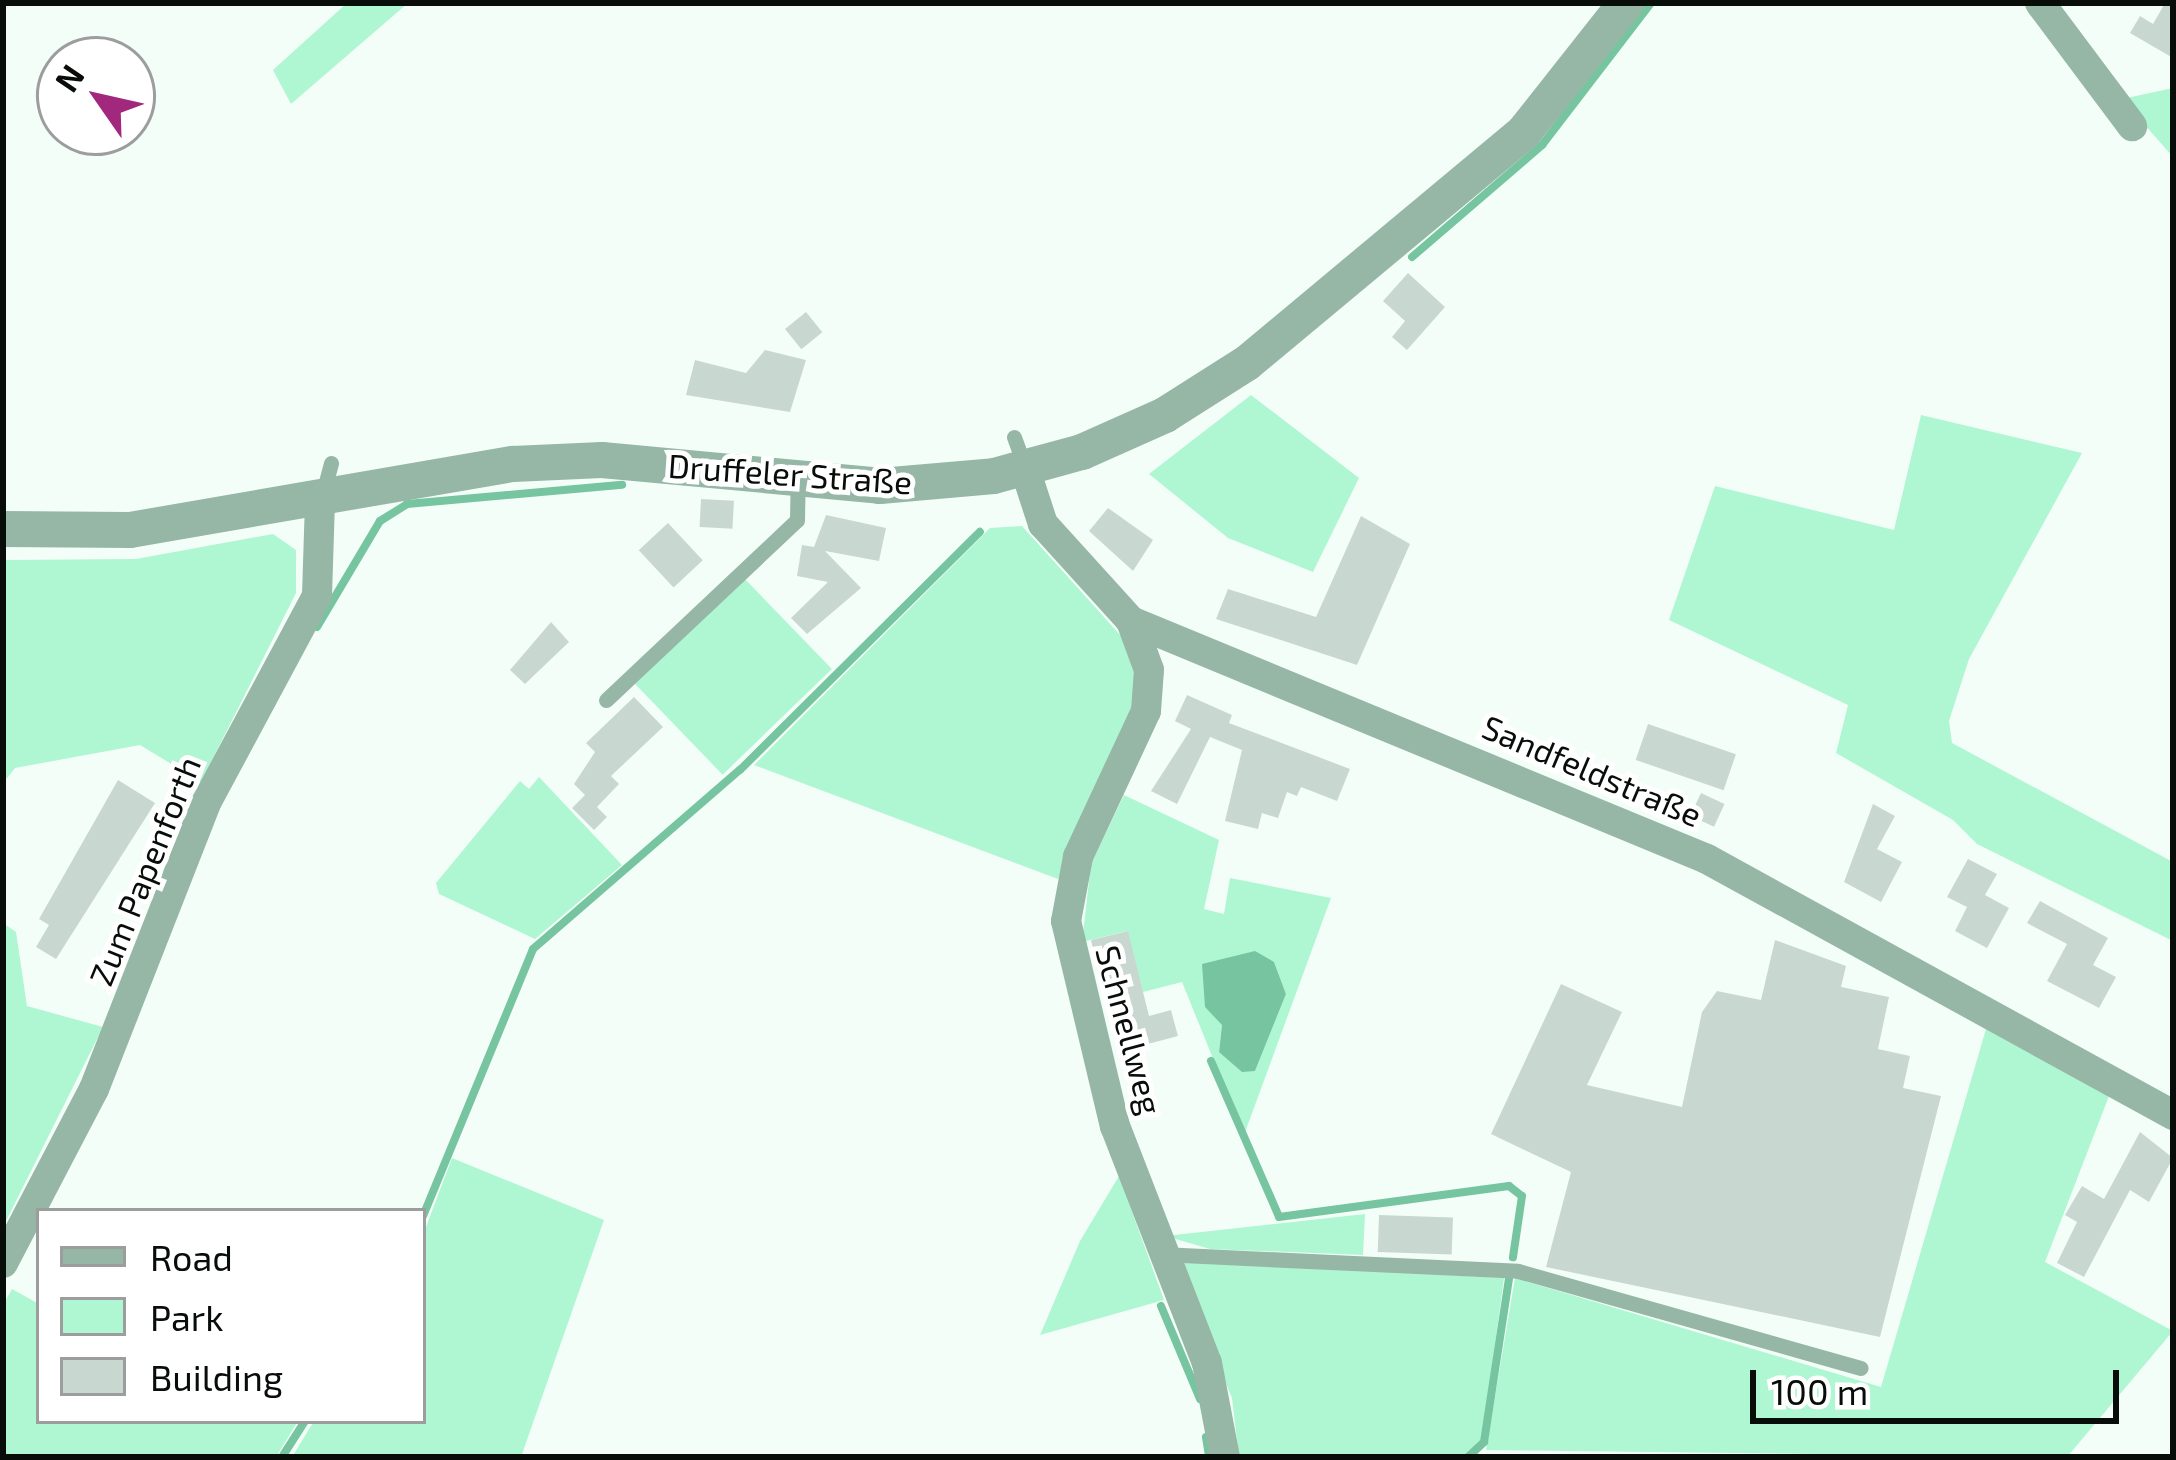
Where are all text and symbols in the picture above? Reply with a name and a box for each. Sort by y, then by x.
north arrow [36,36,156,156]
text: N [45,56,92,99]
street label: Druffeler Straße [666,446,914,502]
street label: Sandfeldstraße [1477,707,1707,835]
street label: Zum Papenforth [81,751,209,991]
street label: Schnellweg [1087,941,1171,1119]
legend [36,1208,426,1424]
text: Road [150,1235,233,1278]
text: Park [150,1295,224,1338]
scale bar [1756,1346,2125,1420]
text: Building [150,1355,283,1398]
text: 100 m [1771,1369,1868,1412]

